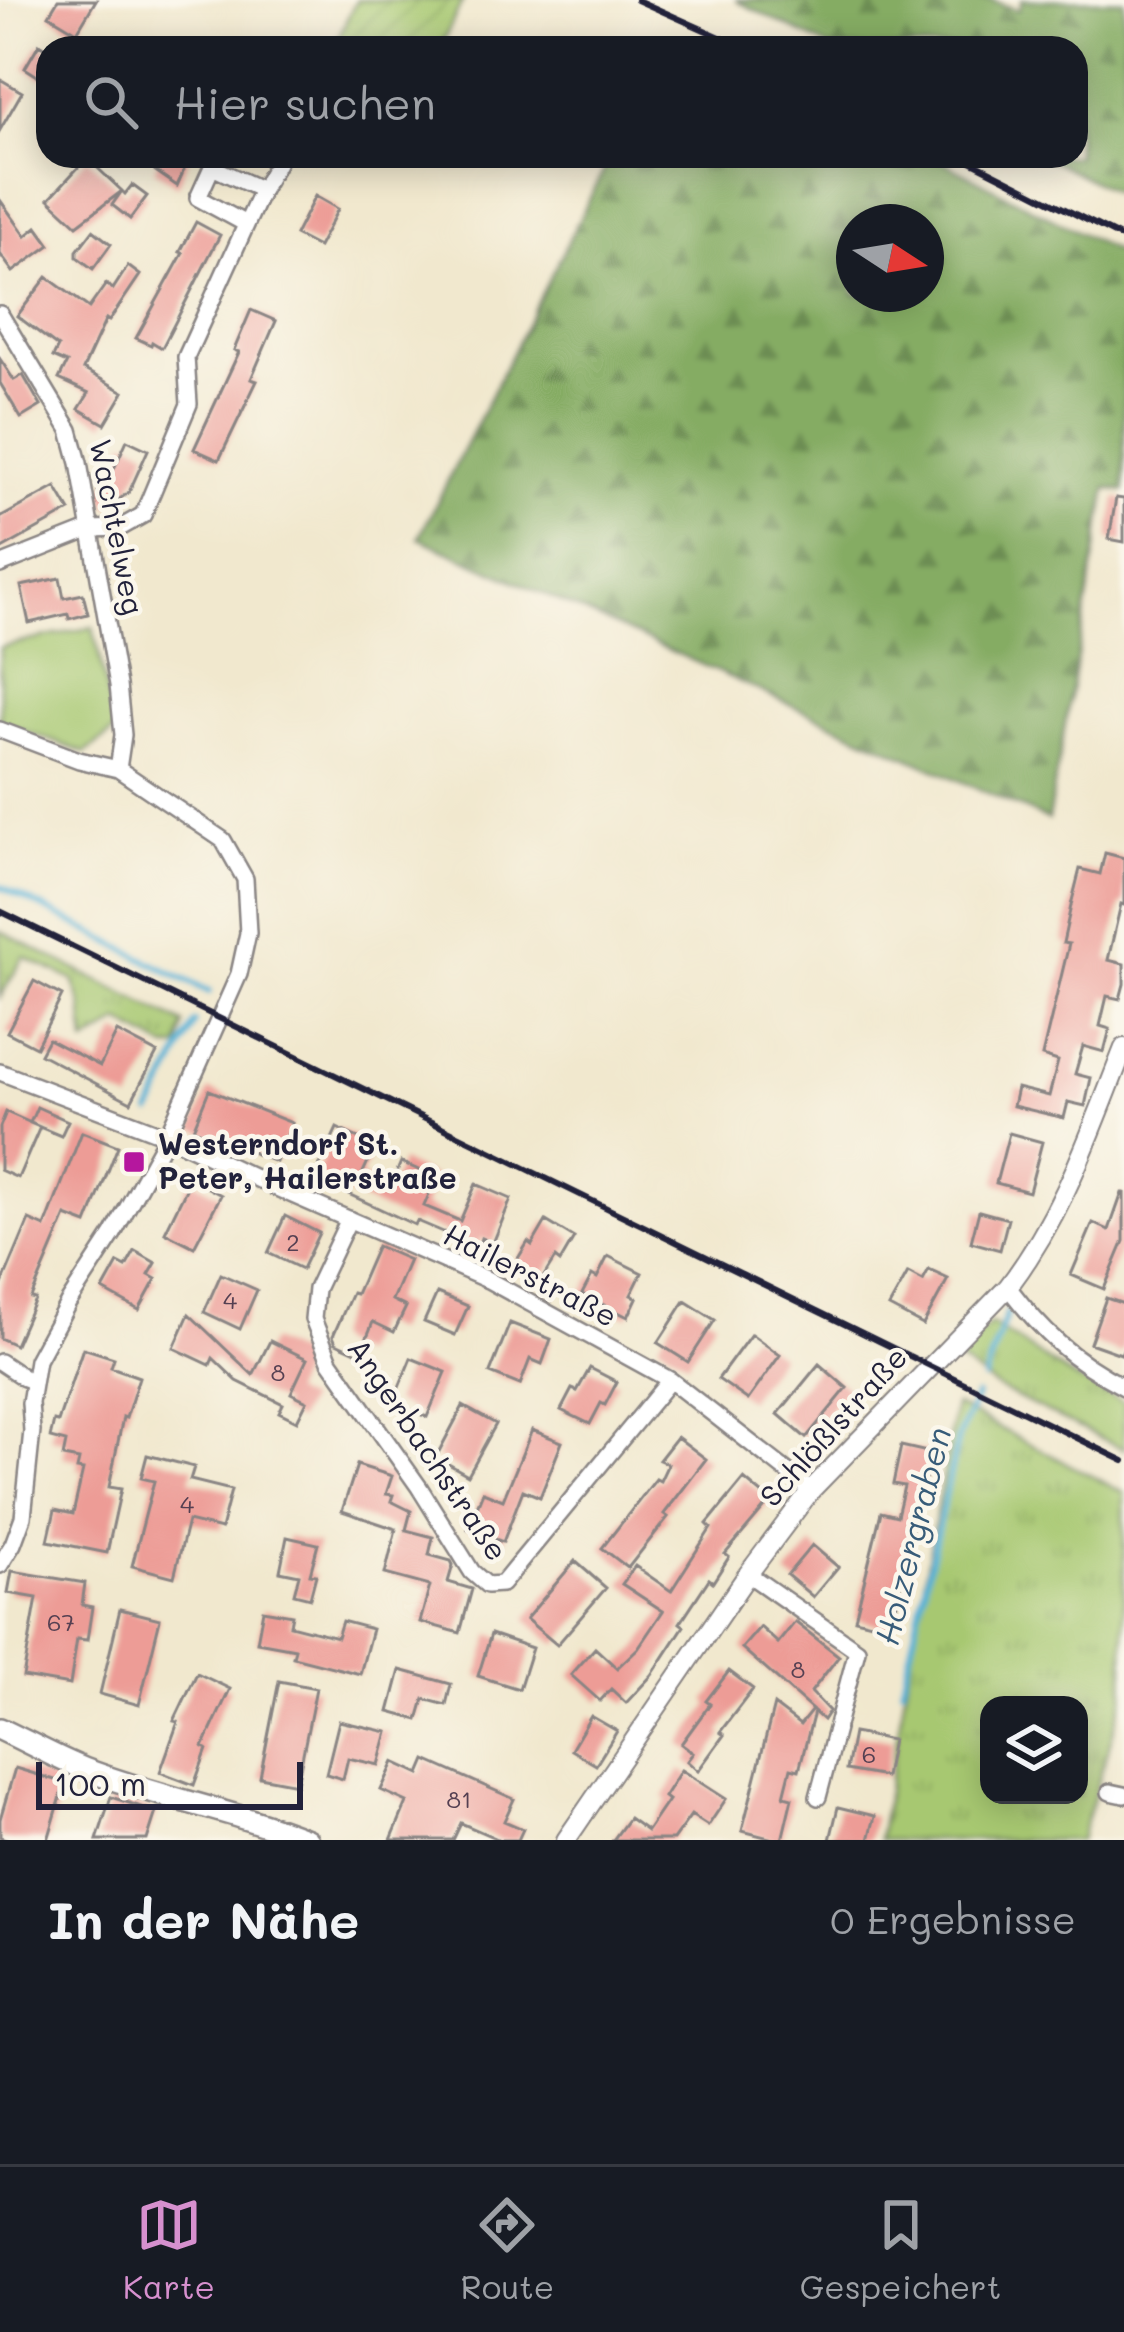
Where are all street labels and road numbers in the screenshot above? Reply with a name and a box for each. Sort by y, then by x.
street label: Wachtelweg [81,435,155,618]
street label: Hailerstraße [437,1213,624,1335]
street label: Angerbachstraße [339,1330,518,1568]
street label: Schlößlstraße [750,1337,915,1514]

